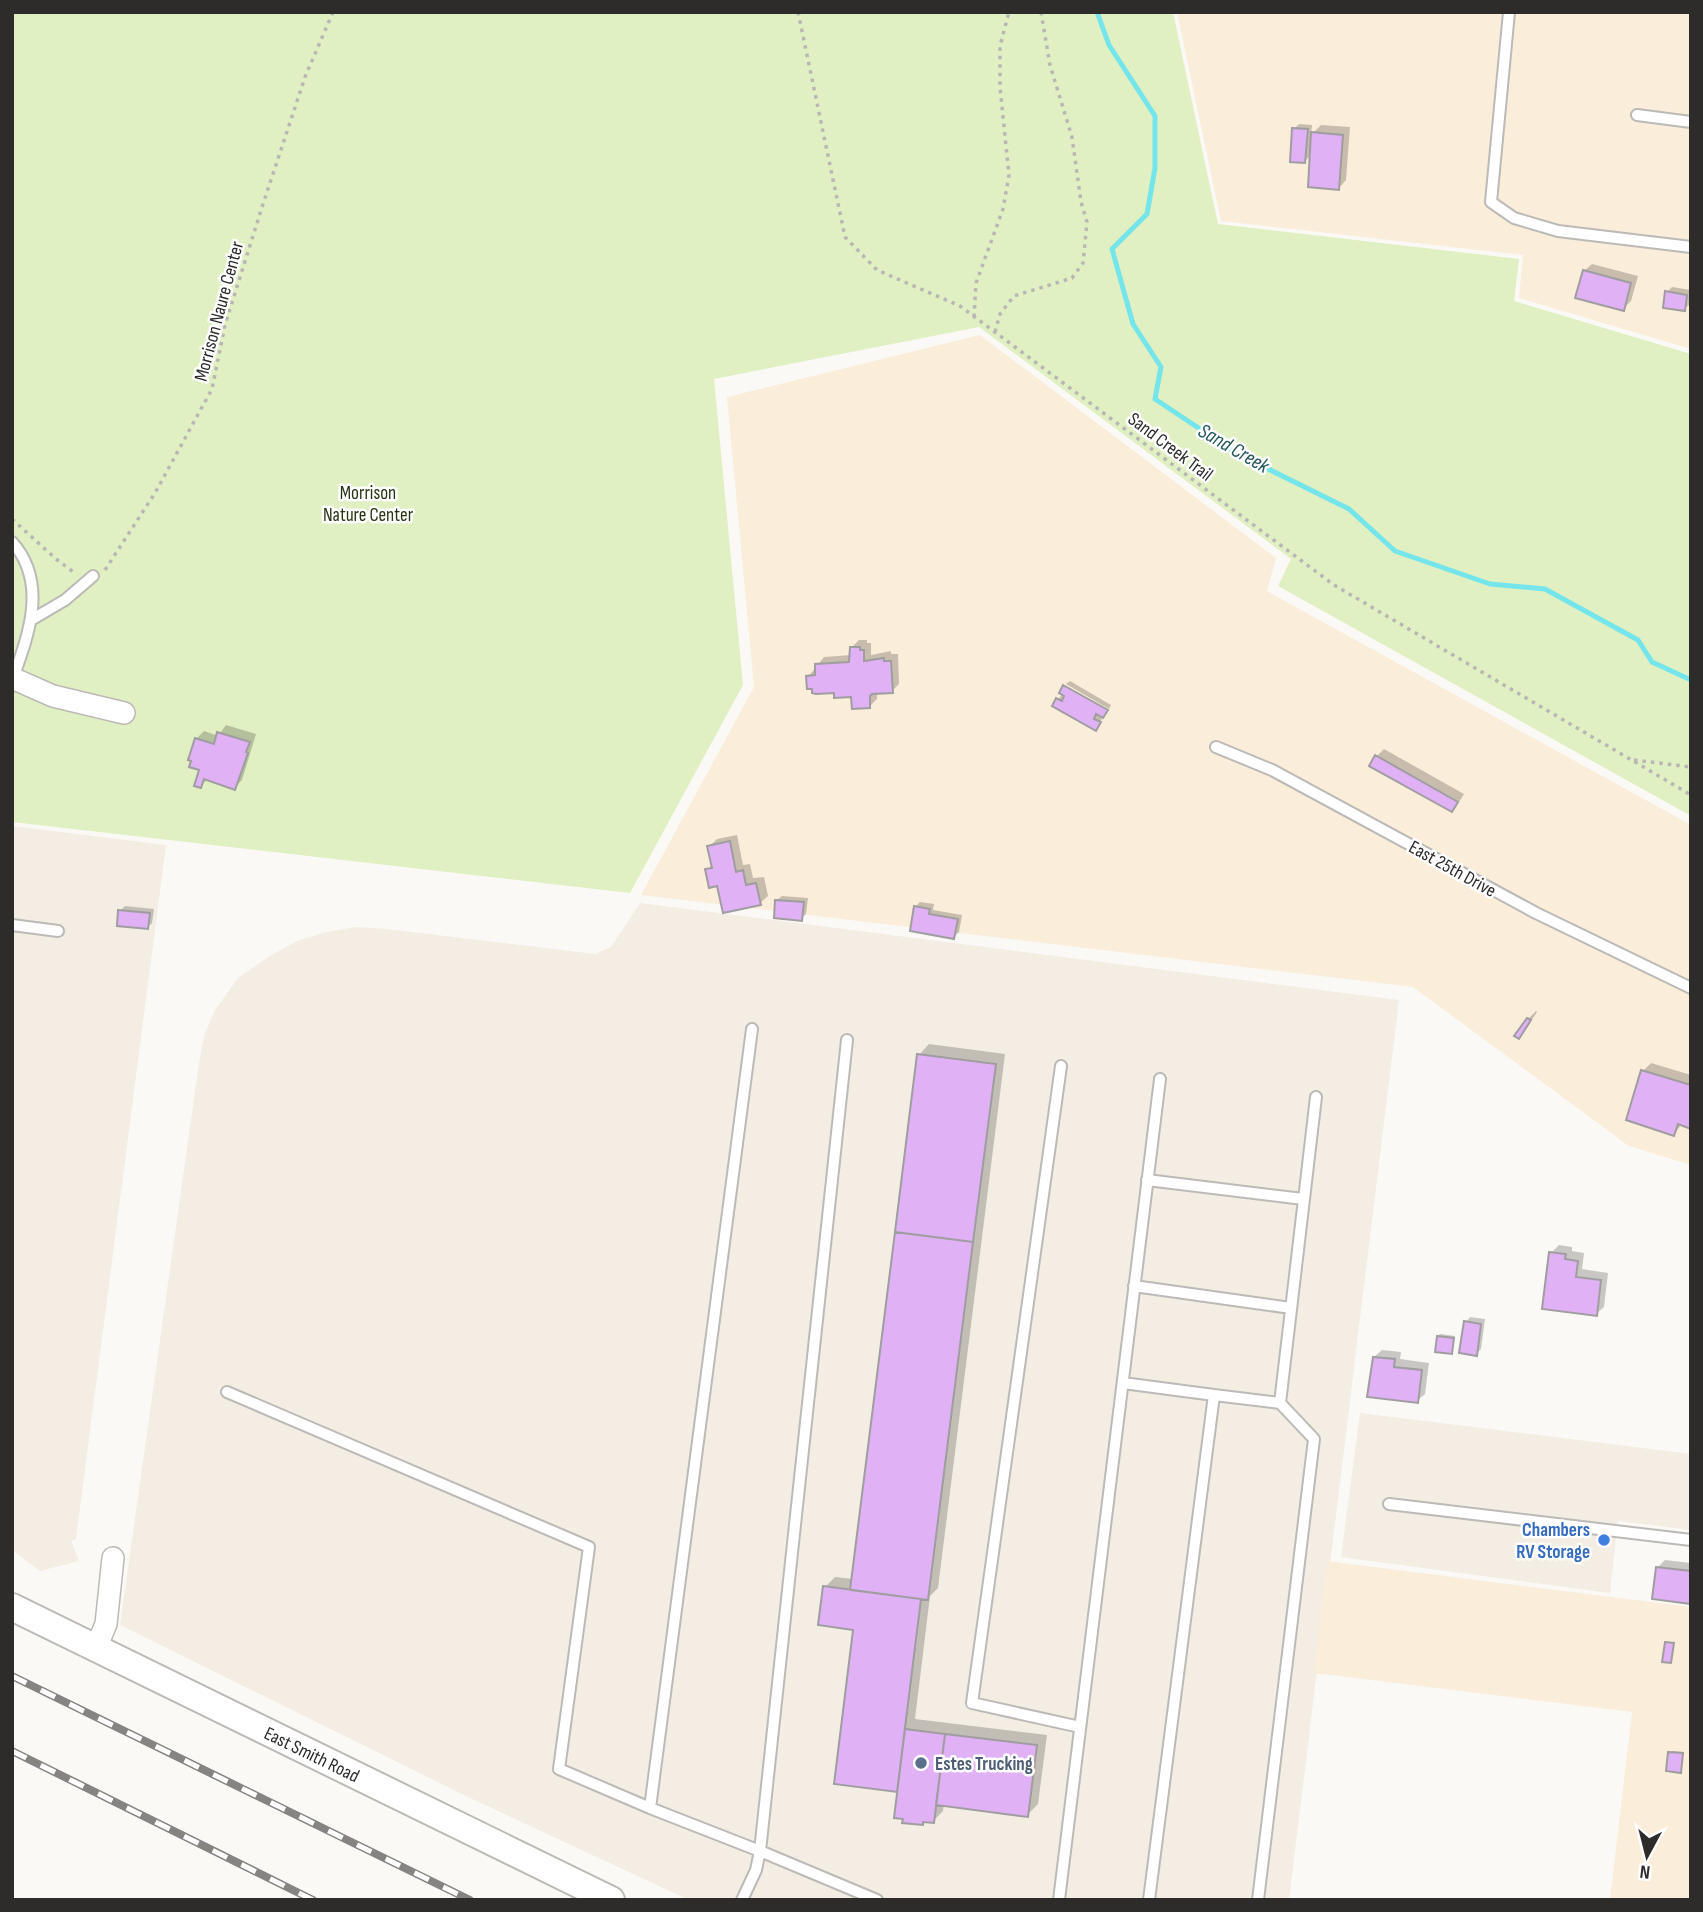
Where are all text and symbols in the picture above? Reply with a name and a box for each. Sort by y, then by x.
street label: Morrison Naure Center [190,238,249,384]
street label: Sand Creek Trail [1123,408,1217,487]
water label: Sand Creek [1194,418,1275,479]
park label: Morrison Nature Center [323,482,414,527]
street label: East 25th Drive [1405,836,1500,903]
place label: Chambers RV Storage [1516,1519,1590,1564]
marker: Chambers RV Storage [1596,1532,1612,1548]
street label: East Smith Road [260,1722,363,1788]
place label: Estes Trucking [935,1753,1033,1776]
marker: Estes Trucking [913,1755,929,1771]
north arrow [1612,1821,1682,1891]
text: N [1639,1859,1652,1883]

